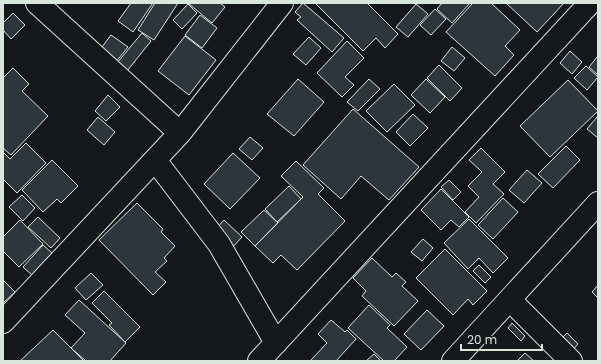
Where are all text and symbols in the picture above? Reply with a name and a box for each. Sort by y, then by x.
scale bar [461,326,542,352]
text: 20 m [467,331,497,348]

